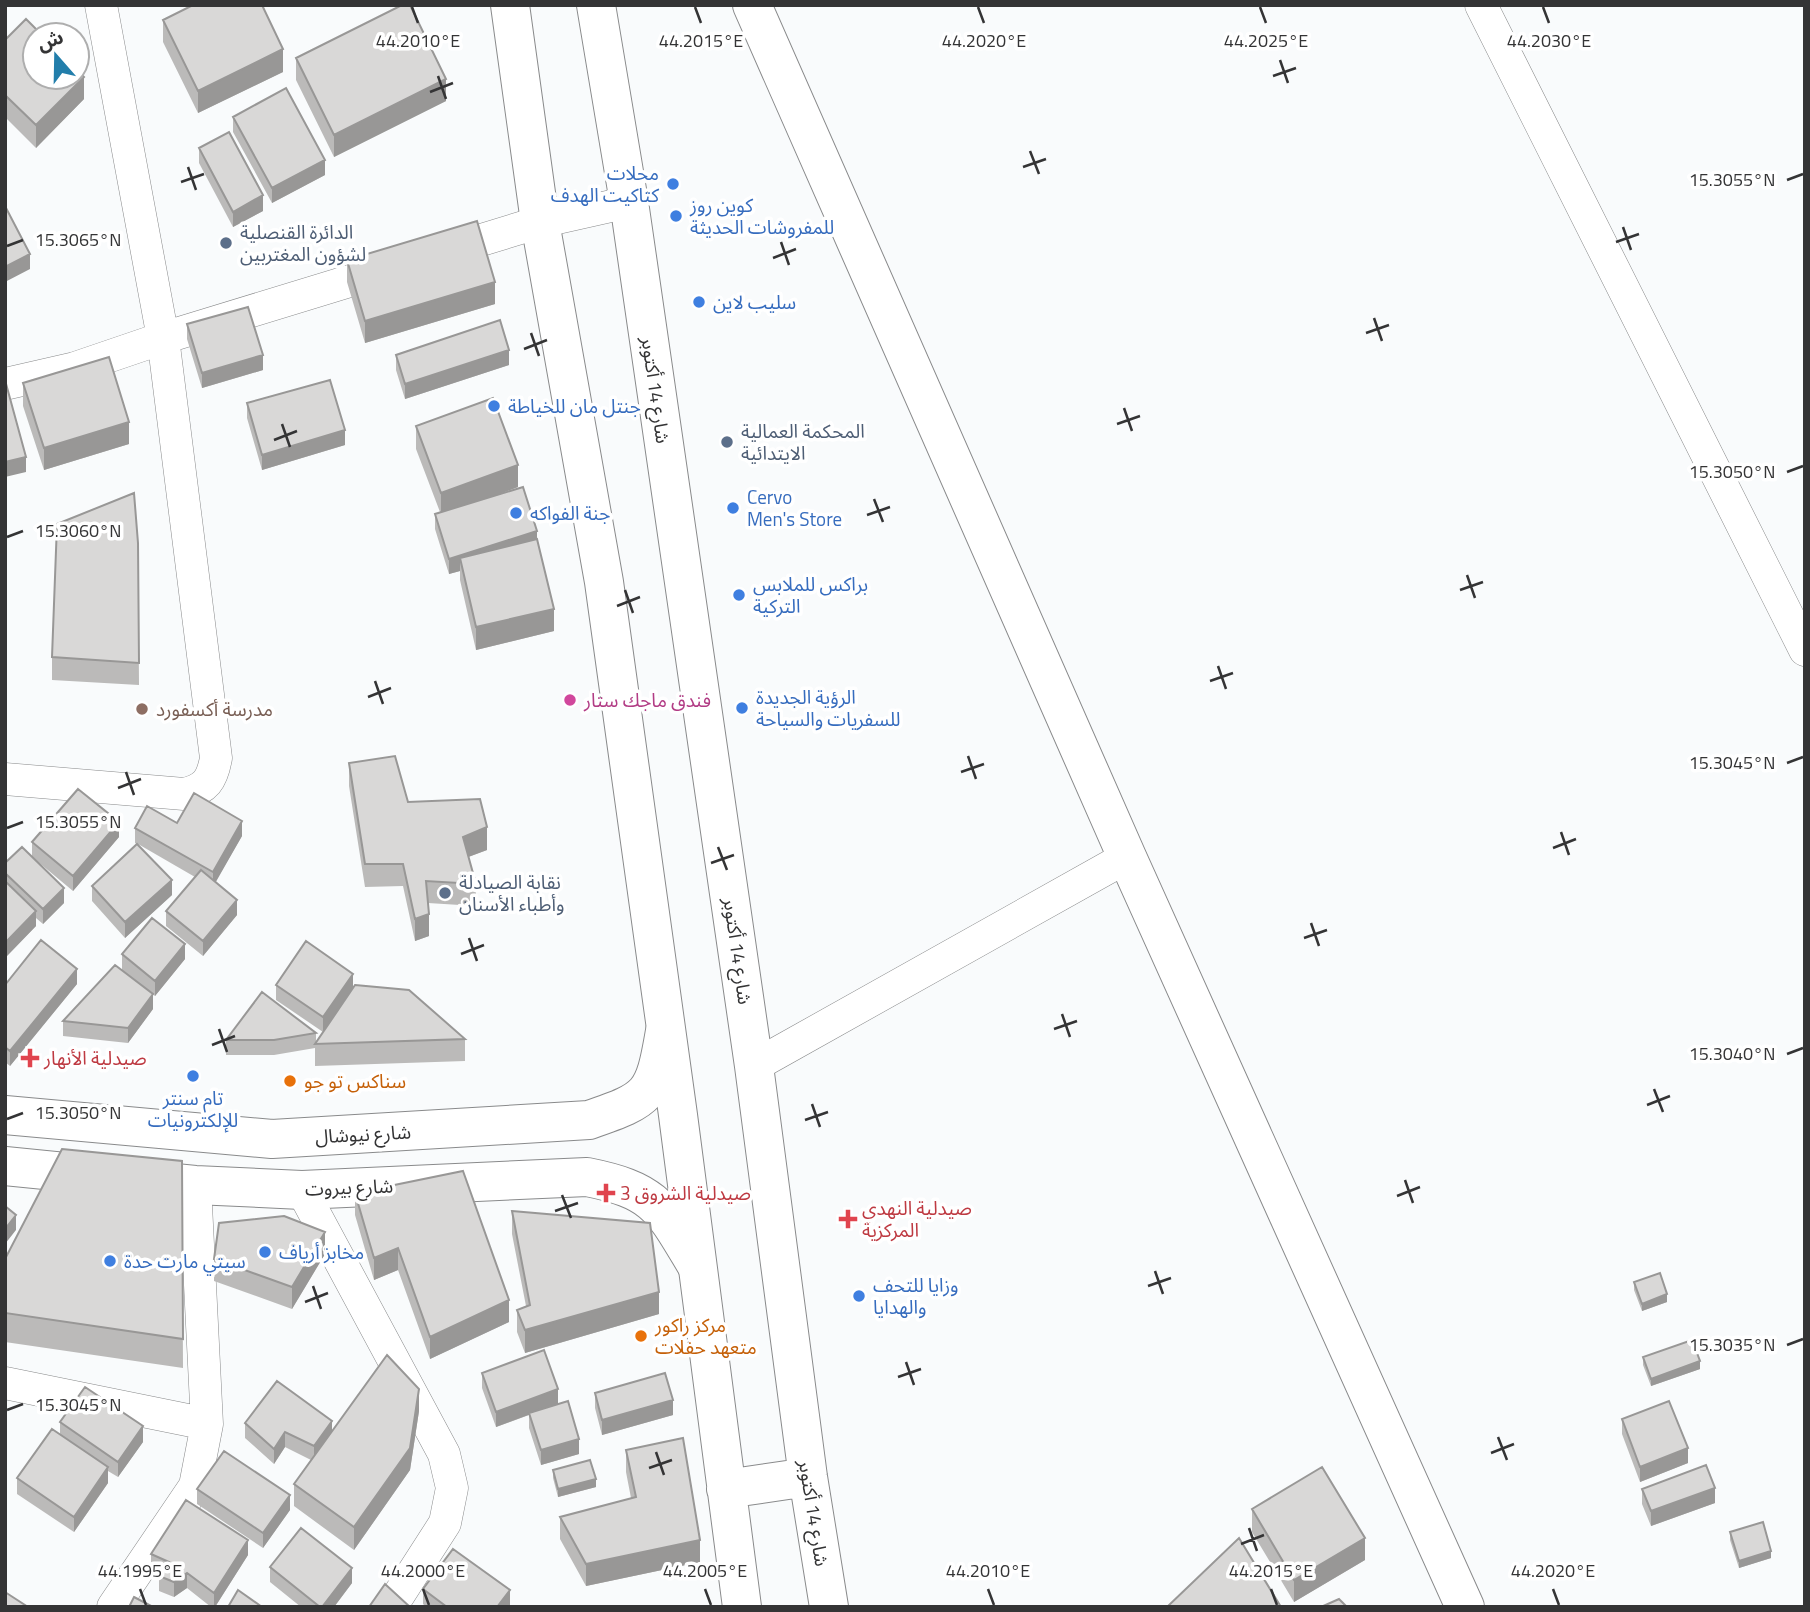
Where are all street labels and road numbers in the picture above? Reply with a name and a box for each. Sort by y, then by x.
street label: شارع 14 أكتوبر [635,334,678,445]
street label: شارع 14 أكتوبر [717,895,760,1006]
street label: شارع نيوشال [314,1117,412,1150]
street label: شارع بيروت [304,1170,394,1203]
street label: شارع 14 أكتوبر [792,1456,837,1568]

